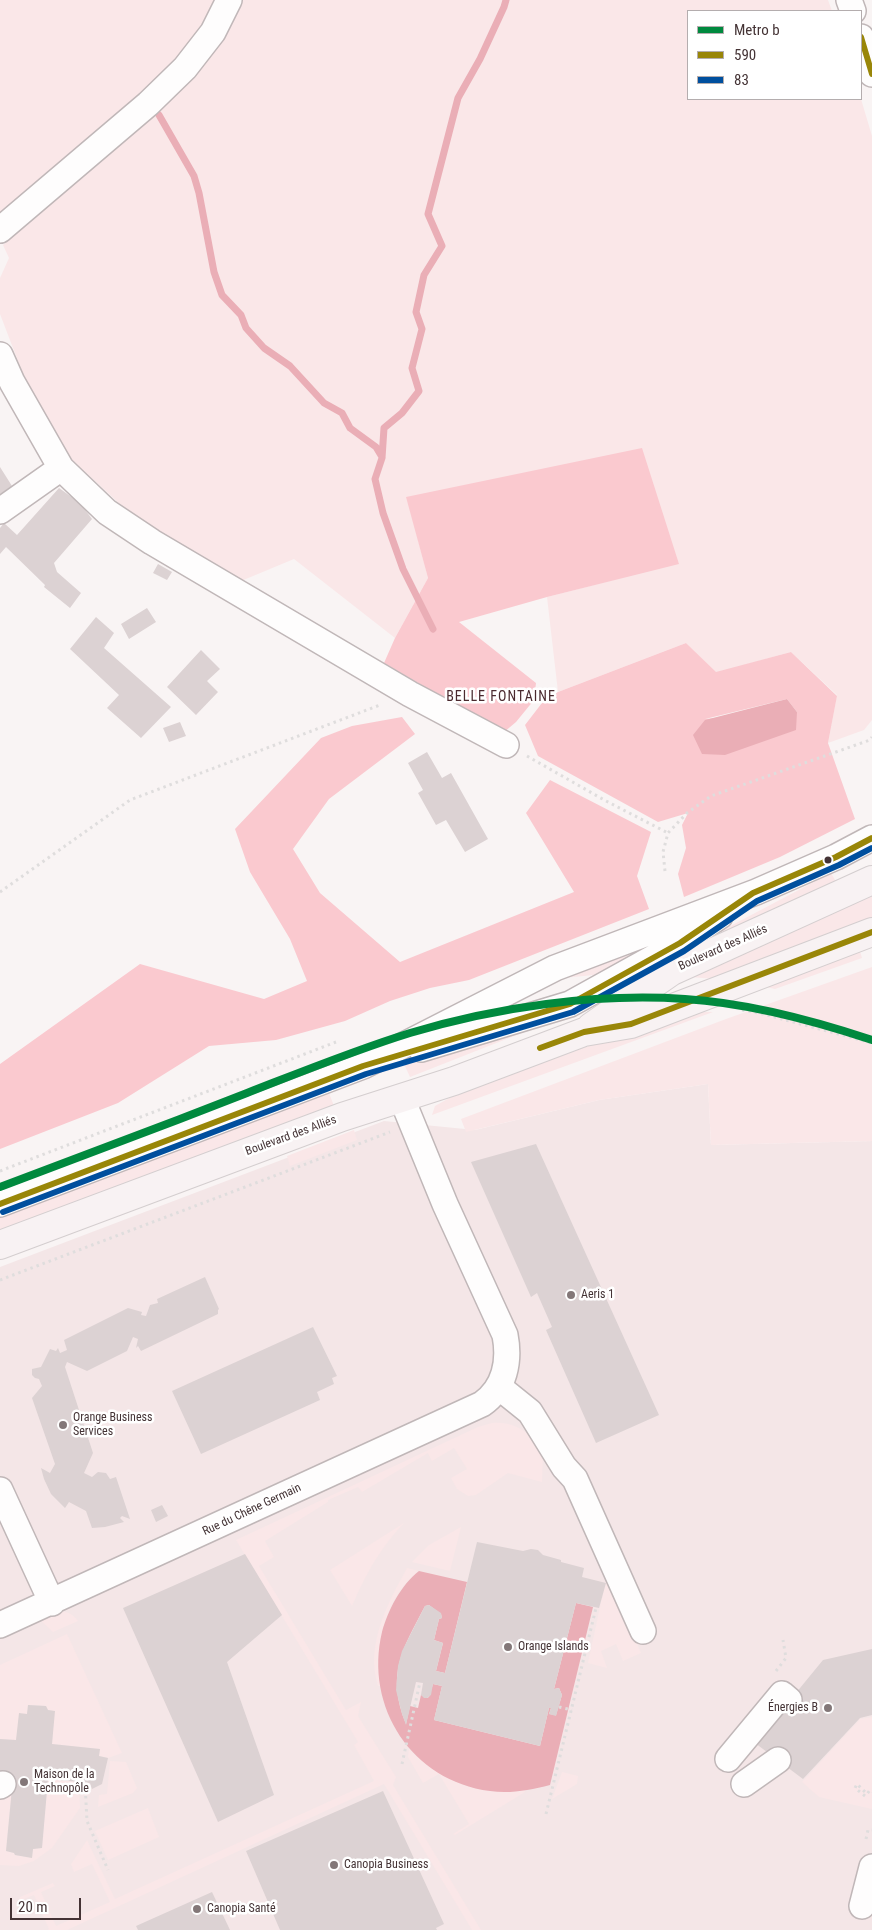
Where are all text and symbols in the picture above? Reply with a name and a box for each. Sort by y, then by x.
legend [687,10,862,100]
text: Metro b [734,21,780,39]
text: 590 [734,46,756,64]
text: 83 [734,71,749,89]
district label: BELLE FONTAINE [444,689,558,705]
unlabelled marker [823,855,833,865]
street label: Boulevard des Alliés [676,922,770,974]
street label: Boulevard des Alliés [244,1113,338,1159]
place label: Aeris 1 [581,1288,614,1302]
marker: Aeris 1 [565,1289,577,1301]
place label: Orange Business Services [73,1411,152,1439]
marker: Orange Business Services [57,1419,69,1431]
street label: Rue du Chêne Germain [200,1481,304,1539]
place label: Orange Islands [518,1640,589,1654]
marker: Orange Islands [502,1641,514,1653]
place label: Énergies B [768,1701,818,1715]
marker: Énergies B [822,1702,834,1714]
place label: Maison de la Technopôle [34,1768,94,1796]
marker: Maison de la Technopôle [18,1776,30,1788]
place label: Canopia Business [344,1858,429,1872]
marker: Canopia Business [328,1859,340,1871]
scale bar [12,1888,84,1920]
text: 20 m [18,1898,48,1916]
place label: Canopia Santé [207,1902,276,1916]
marker: Canopia Santé [191,1903,203,1915]

